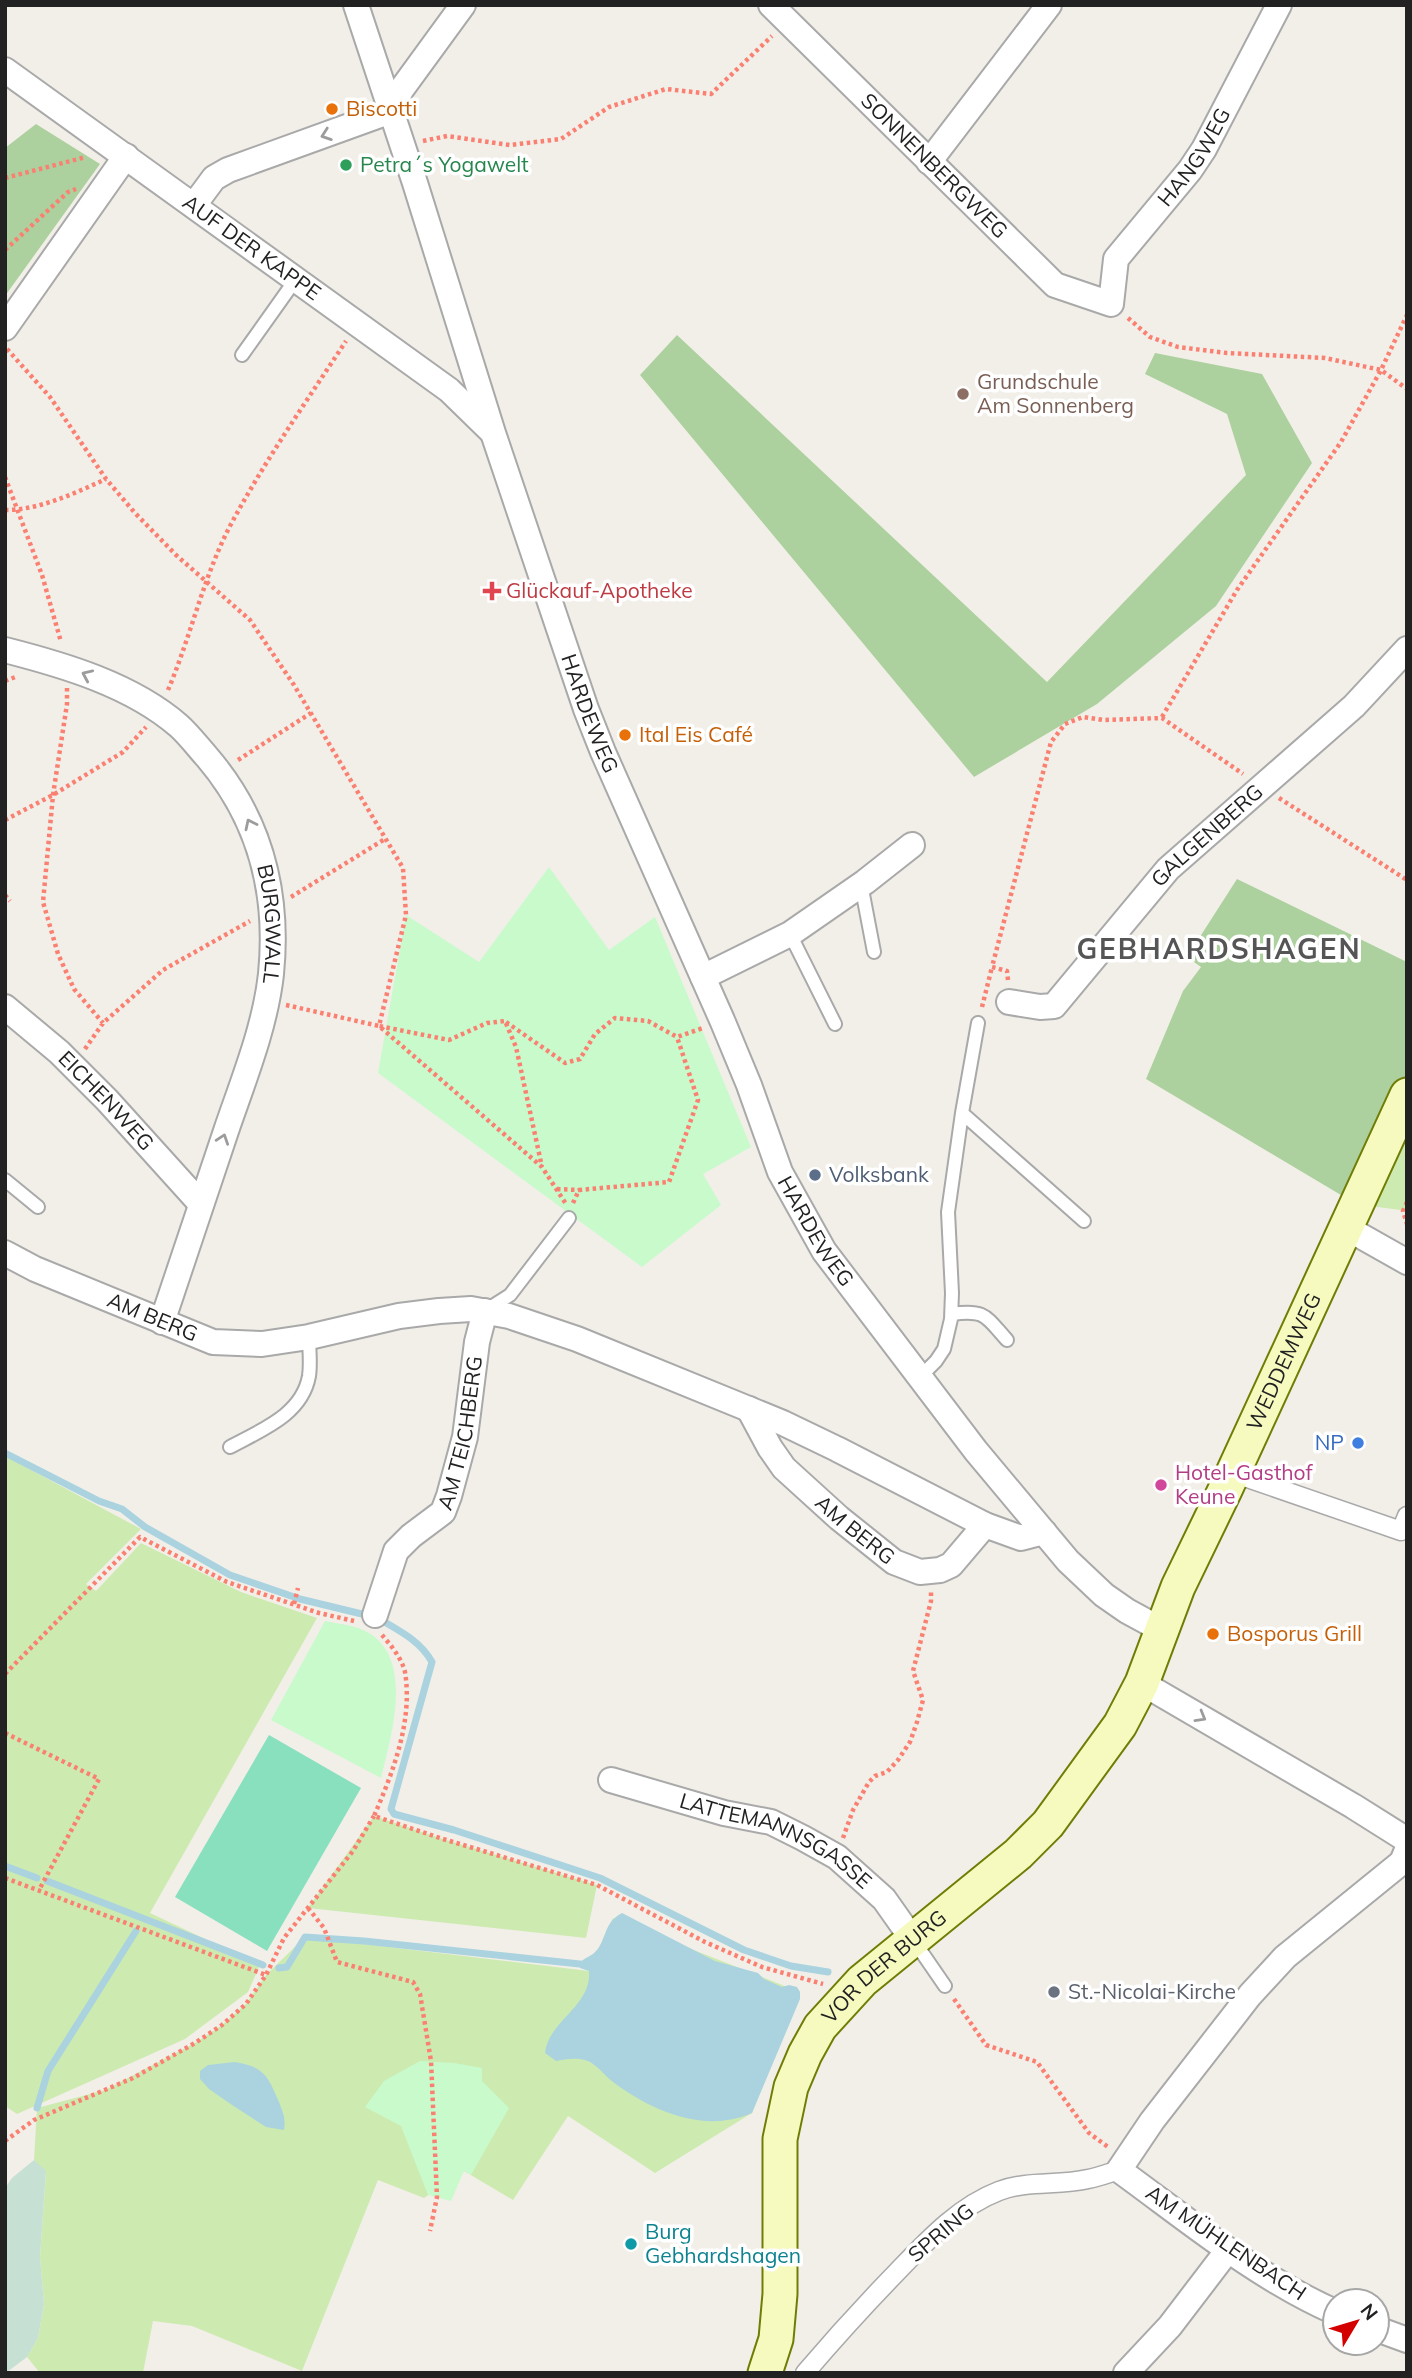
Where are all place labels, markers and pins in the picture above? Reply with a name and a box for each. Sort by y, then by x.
place label: Biscotti [346,95,417,121]
marker: Biscotti [324,101,340,117]
place label: Petra´s Yogawelt [360,151,529,177]
marker: Petra´s Yogawelt [338,157,354,173]
place label: Grundschule Am Sonnenberg [977,368,1134,418]
marker: Grundschule Am Sonnenberg [955,386,971,402]
place label: Glückauf-Apotheke [506,577,693,603]
marker: Glückauf-Apotheke [484,583,500,599]
place label: Ital Eis Café [639,721,753,747]
marker: Ital Eis Café [617,727,633,743]
place label: Volksbank [829,1161,929,1187]
marker: Volksbank [807,1167,823,1183]
place label: NP [1315,1429,1344,1455]
marker: NP [1350,1435,1366,1451]
place label: Hotel-Gasthof Keune [1175,1459,1313,1509]
marker: Hotel-Gasthof Keune [1153,1477,1169,1493]
place label: Bosporus Grill [1227,1620,1362,1646]
marker: Bosporus Grill [1205,1626,1221,1642]
place label: St.-Nicolai-Kirche [1068,1978,1236,2004]
marker: St.-Nicolai-Kirche [1046,1984,1062,2000]
place label: Burg Gebhardshagen [645,2218,801,2268]
marker: Burg Gebhardshagen [623,2236,639,2252]

